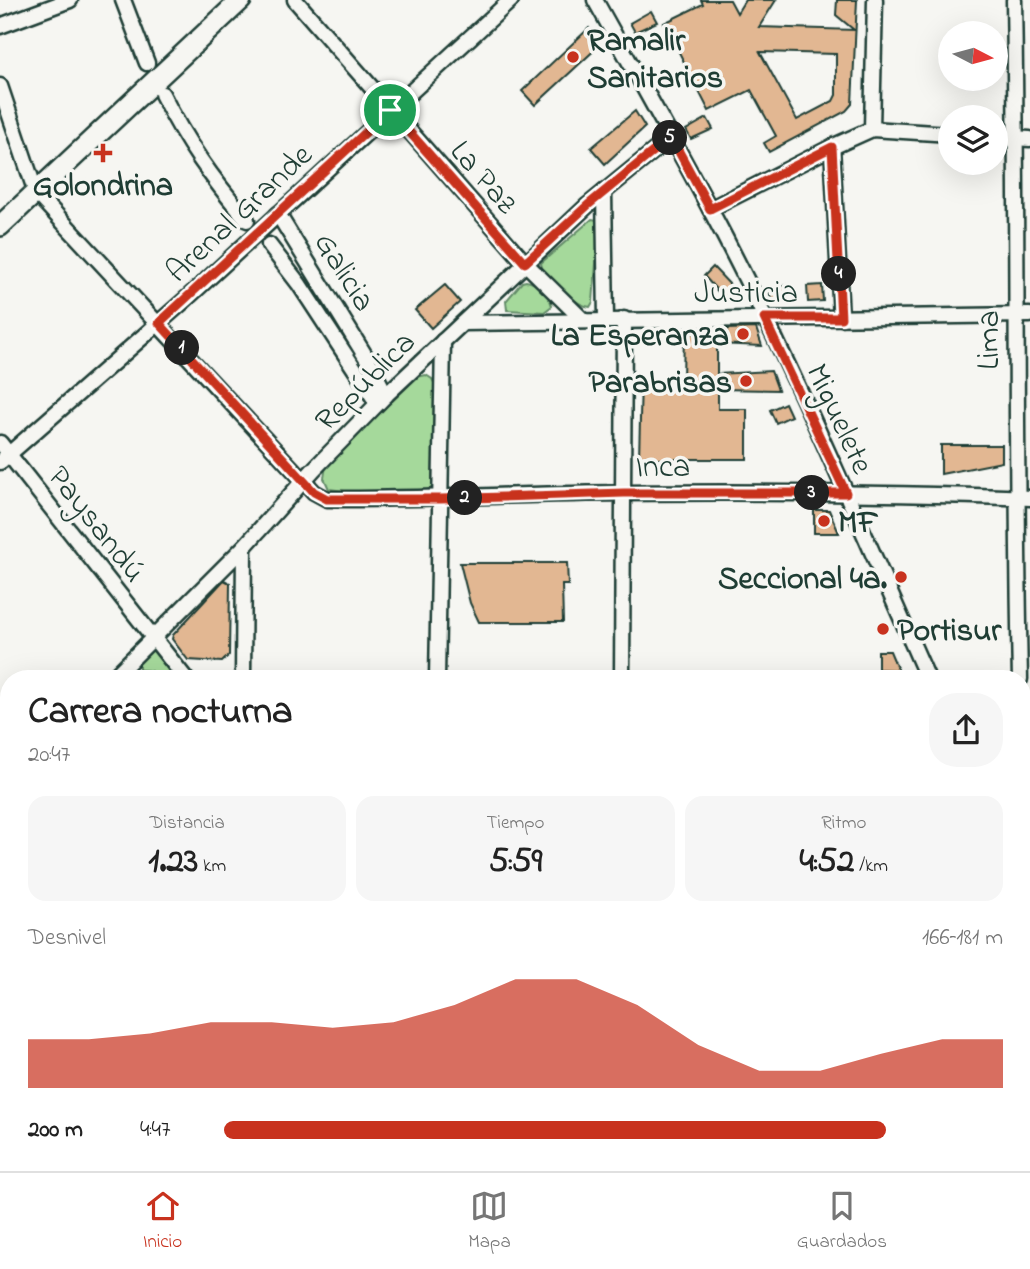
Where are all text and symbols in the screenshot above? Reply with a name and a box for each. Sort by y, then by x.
place label: Ramalir Sanitarios [587,19,723,103]
north arrow [938,21,1008,91]
map controls [938,21,1008,175]
marker: Ramalir Sanitarios [565,49,581,65]
pin [360,80,420,140]
icon: arrive [371,91,409,129]
button: layers [938,105,1008,175]
pin: 5 [652,120,688,156]
text: 5 [664,124,675,151]
street label: La Paz [437,131,528,226]
street label: Arenal Grande [156,134,325,295]
marker: Golondrina [95,145,111,161]
place label: Golondrina [33,164,173,211]
street label: Galicia [300,224,386,322]
pin: 4 [822,256,856,292]
text: 4 [835,260,842,287]
street label: Justicia [694,271,798,318]
street label: Lima [967,310,1014,370]
place label: La Esperanza [551,314,729,361]
street label: República [305,321,428,444]
marker: La Esperanza [735,326,751,342]
pin: 1 [164,330,200,366]
text: 1 [178,334,185,361]
street label: Miguelete [792,357,884,483]
place label: Parabrisas [588,361,732,408]
marker: Parabrisas [738,373,754,389]
street label: Inca [636,445,690,492]
street label: Paysandú [34,457,156,594]
pin: 3 [794,476,830,510]
text: 3 [808,479,815,506]
pin: 2 [448,480,482,516]
text: 2 [460,484,469,511]
place label: MF [838,501,878,548]
marker: MF [816,513,832,529]
place label: Seccional 4a. [718,557,887,604]
marker: Seccional 4a. [893,569,909,585]
place label: Portisur [897,609,1002,656]
marker: Portisur [875,621,891,637]
text: Carrera nocturna [28,685,293,741]
button: share [929,693,1003,767]
text: 20:47 [28,739,70,772]
text: Distancia [150,810,225,837]
text: Tiempo [487,810,544,837]
text: Ritmo [821,810,866,837]
text: 1.23 [148,837,198,888]
text: 5:59 [489,837,542,888]
text: 4:52 [800,837,854,888]
text: km [198,853,226,880]
text: /km [854,853,888,880]
text: Desnivel [28,922,106,955]
text: 166–181 m [922,922,1003,955]
text: 200 m [28,1114,83,1147]
text: 4:47 [140,1114,170,1147]
tab: Inicio [143,1187,182,1256]
tab: Mapa [468,1187,511,1256]
tab: Guardados [797,1187,887,1256]

